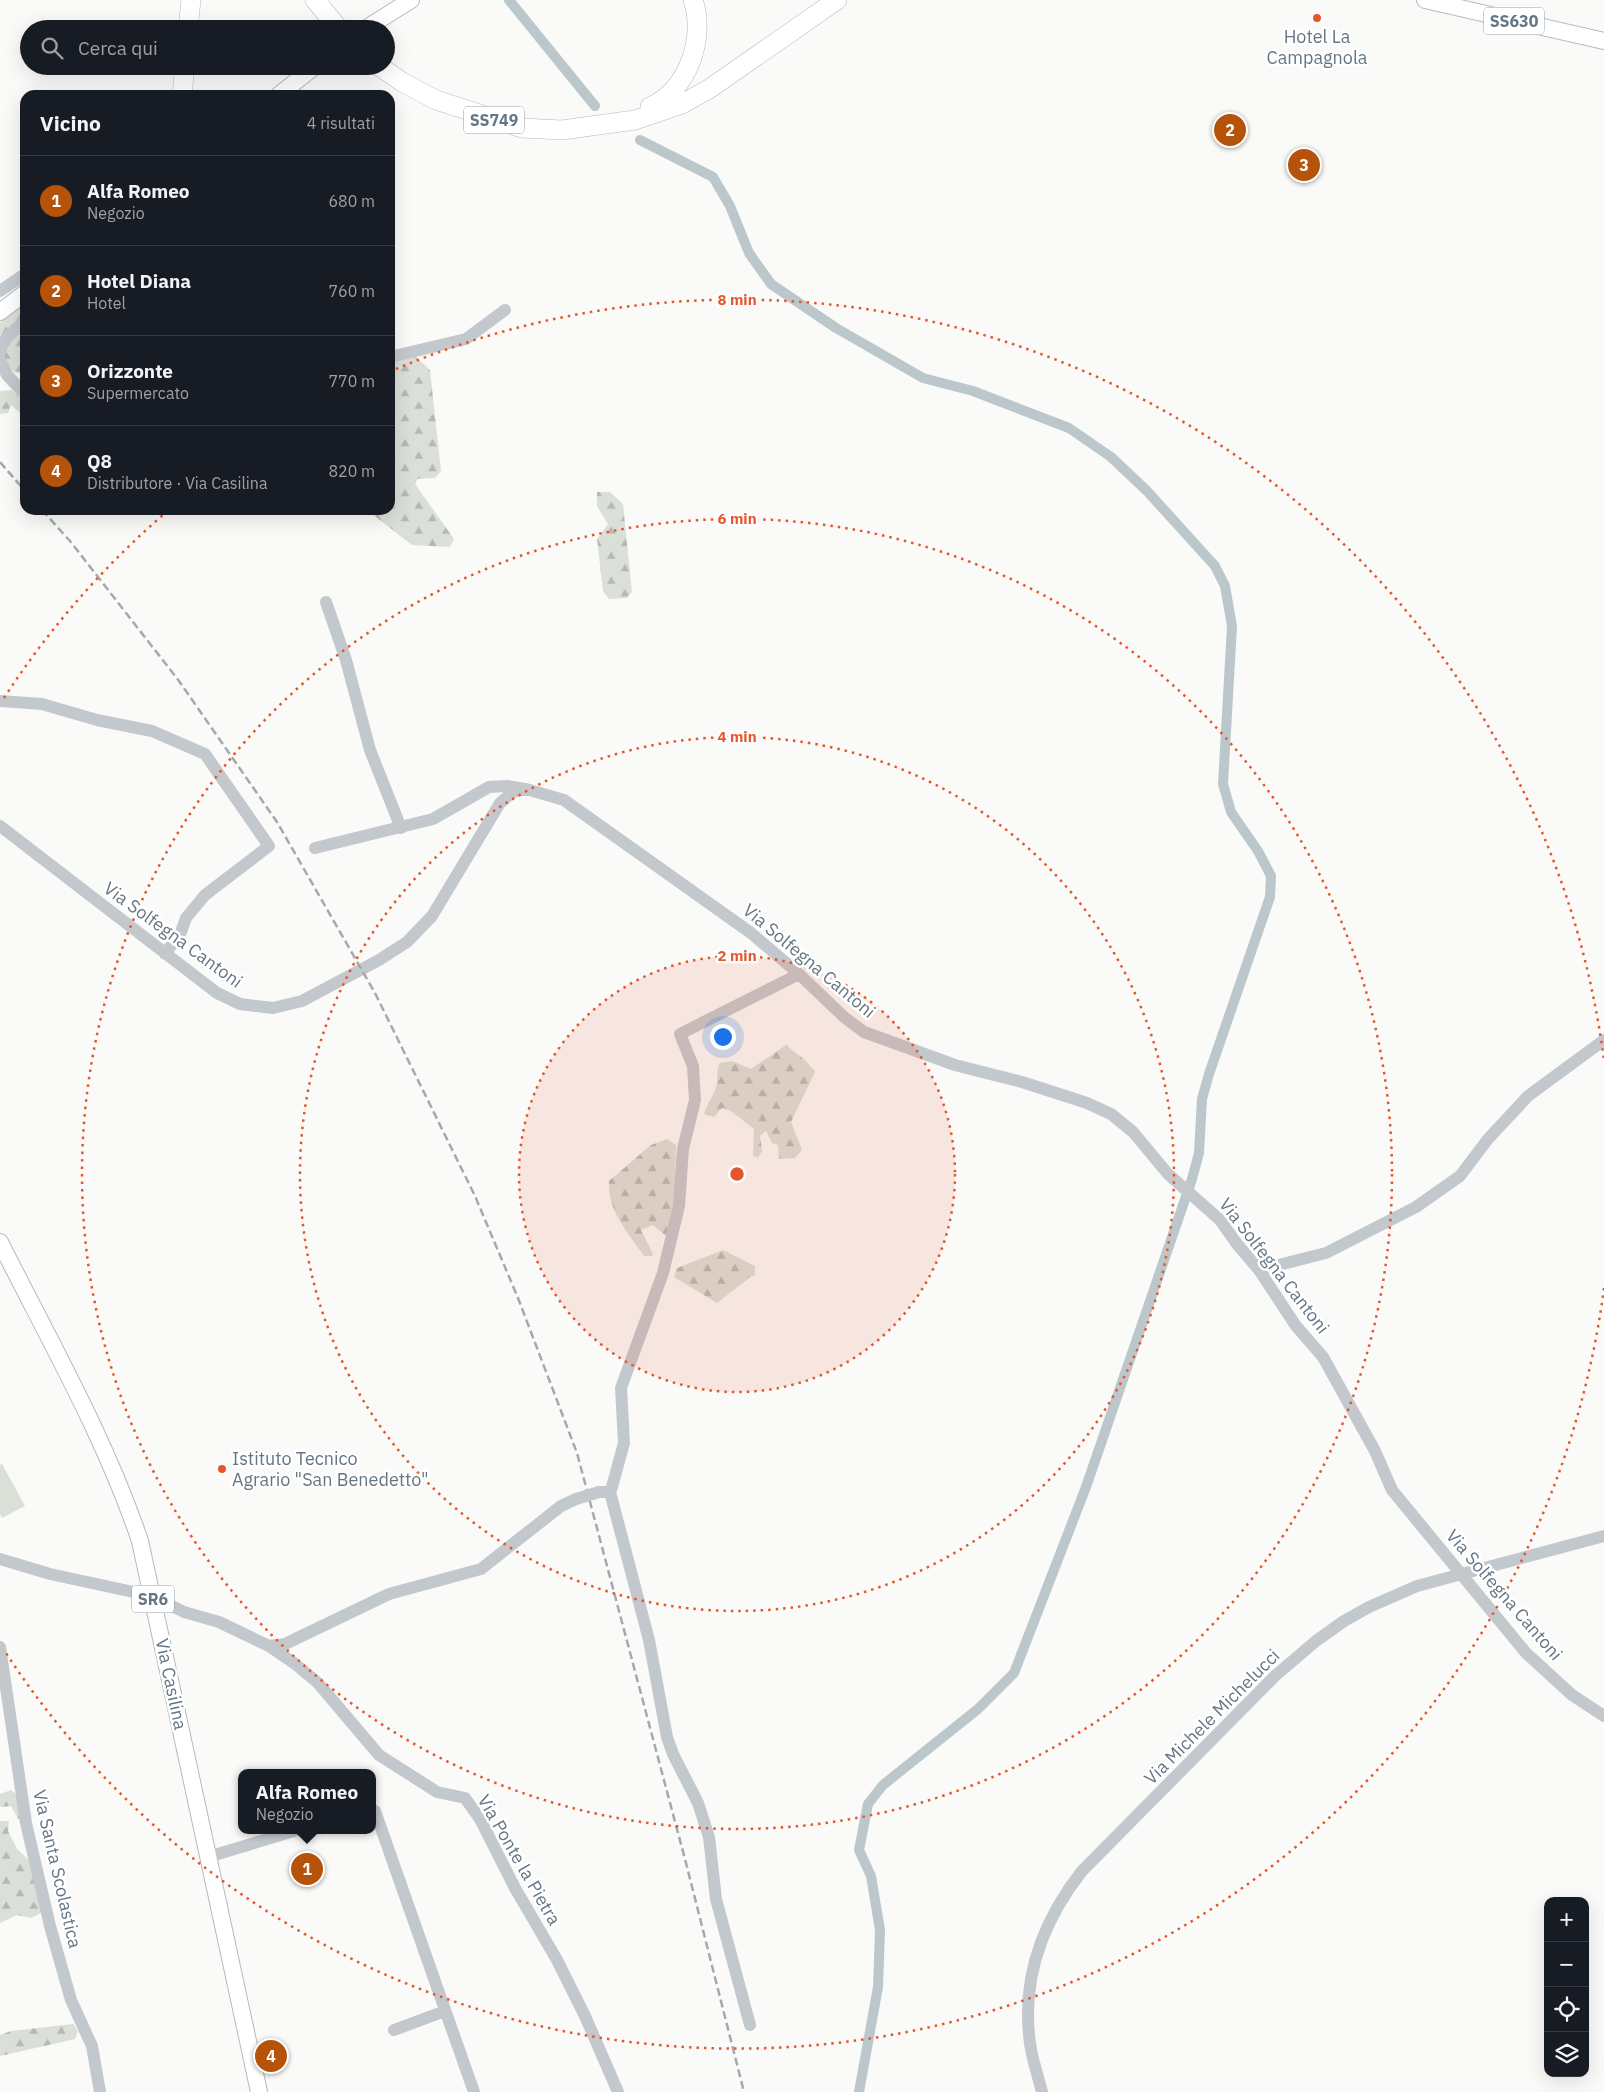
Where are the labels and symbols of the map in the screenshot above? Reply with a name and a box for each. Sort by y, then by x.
road number: SS630 [1484,8,1544,34]
marker: Hotel La Campagnola [1311,12,1323,24]
place label: Hotel La Campagnola [1267,25,1368,69]
road number: SS749 [464,106,524,134]
pin: 2 [1214,111,1246,149]
pin: 3 [1288,146,1320,184]
text: 8 min [717,290,757,309]
text: 6 min [717,509,757,528]
text: 4 min [717,727,757,746]
street label: Via Solfegna Cantoni [99,876,247,993]
street label: Via Solfegna Cantoni [738,898,880,1023]
text: 2 min [717,946,757,965]
your location [710,1024,736,1050]
centre of rings [728,1165,746,1183]
street label: Via Solfegna Cantoni [1214,1193,1335,1338]
place label: Istituto Tecnico Agrario "San Benedetto" [232,1447,428,1491]
marker: Istituto Tecnico Agrario "San Benedetto" [216,1463,228,1475]
street label: Via Solfegna Cantoni [1441,1524,1568,1665]
road number: SR6 [132,1586,174,1612]
street label: Via Casilina [151,1636,192,1732]
street label: Via Michele Michelucci [1139,1644,1284,1789]
street label: Via Santa Scolastica [28,1787,87,1951]
street label: Via Ponte la Pietra [473,1790,566,1930]
pin: 1 [291,1850,323,1888]
pin: 4 [255,2037,287,2075]

